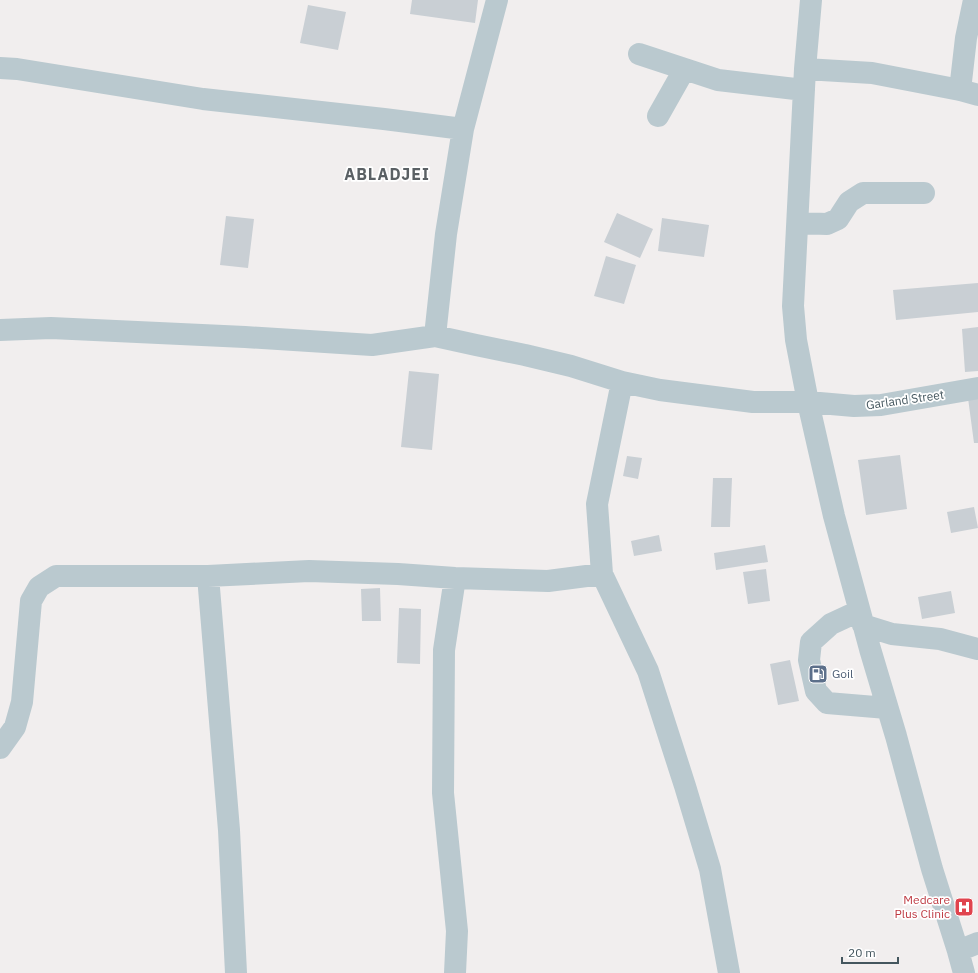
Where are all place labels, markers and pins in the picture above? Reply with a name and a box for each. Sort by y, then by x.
fuel station icon: Goil [807,663,829,685]
place label: Goil [832,666,853,681]
place label: Medcare Plus Clinic [894,892,950,921]
hospital icon: Medcare Plus Clinic [953,896,975,918]

